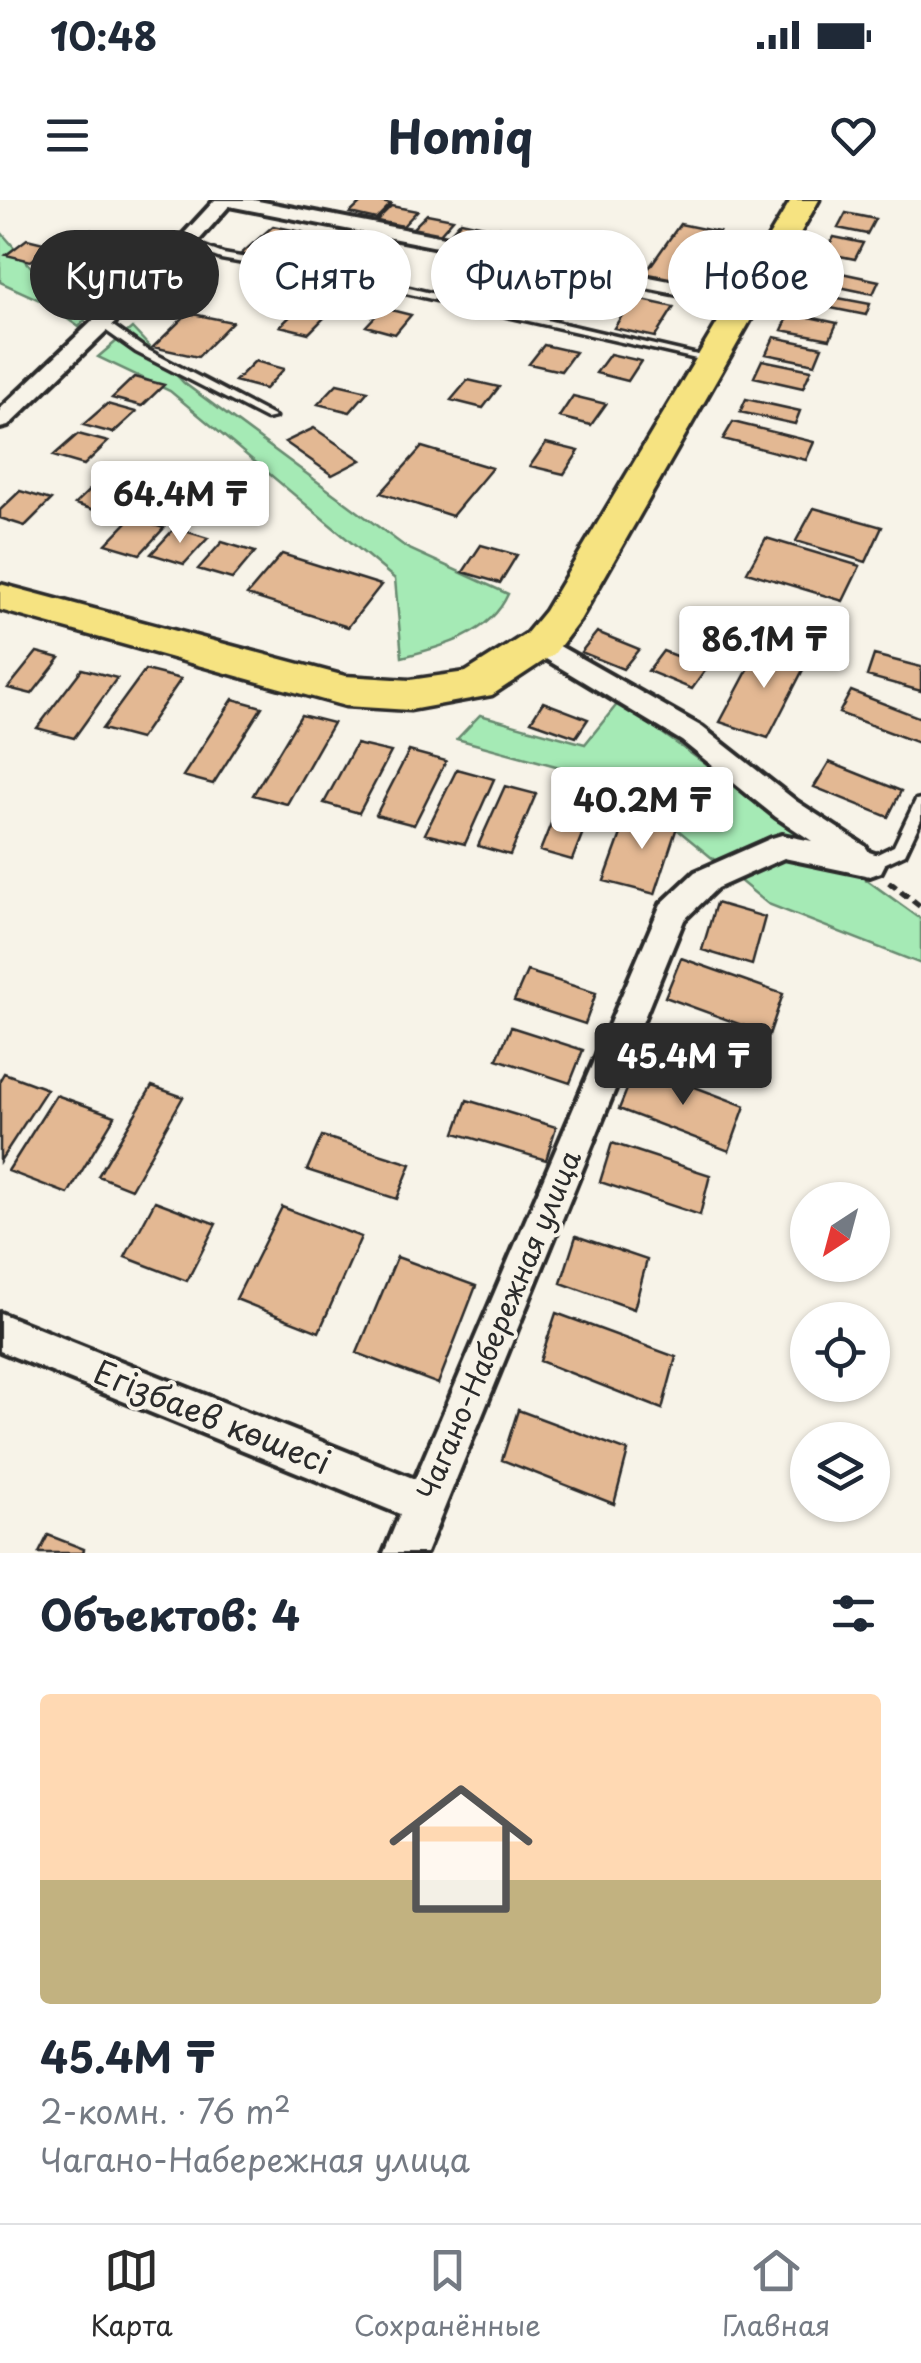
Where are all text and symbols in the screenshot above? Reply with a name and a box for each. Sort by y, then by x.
text: 10:48 [50,7,157,64]
text: Homiq [388,101,533,169]
icon: menu [40,108,95,163]
icon: heart [826,108,881,163]
chip: Купить [30,230,219,320]
chip: Снять [239,230,411,320]
chip: Фильтры [431,230,648,320]
chip: Новое [668,230,844,320]
pin: 64.4M ₸ [88,461,272,546]
text: 64.4M ₸ [113,469,247,517]
pin: 86.1M ₸ [672,606,856,691]
text: 86.1M ₸ [701,614,827,662]
pin: 40.2M ₸ [550,767,734,852]
text: 40.2M ₸ [573,775,711,823]
pin: 45.4M ₸ [591,1023,775,1108]
text: 45.4M ₸ [617,1031,749,1079]
street label: Чагано-Набережная улица [404,1143,591,1506]
north arrow [790,1182,890,1282]
map controls [790,1182,890,1522]
button: locate [790,1302,890,1402]
street label: Егізбаев көшесі [87,1347,338,1485]
button: layers [790,1422,890,1522]
text: Объектов: 4 [40,1582,300,1645]
icon: filters [826,1586,881,1641]
icon: home [371,1759,551,1939]
text: 45.4M ₸ [40,2024,214,2087]
text: 2-комн. · 76 m² [40,2087,291,2135]
text: Чагано-Набережная улица [40,2135,470,2183]
tab: Карта [91,2243,173,2346]
tab: Сохранённые [354,2243,541,2346]
tab: Главная [722,2243,830,2346]

